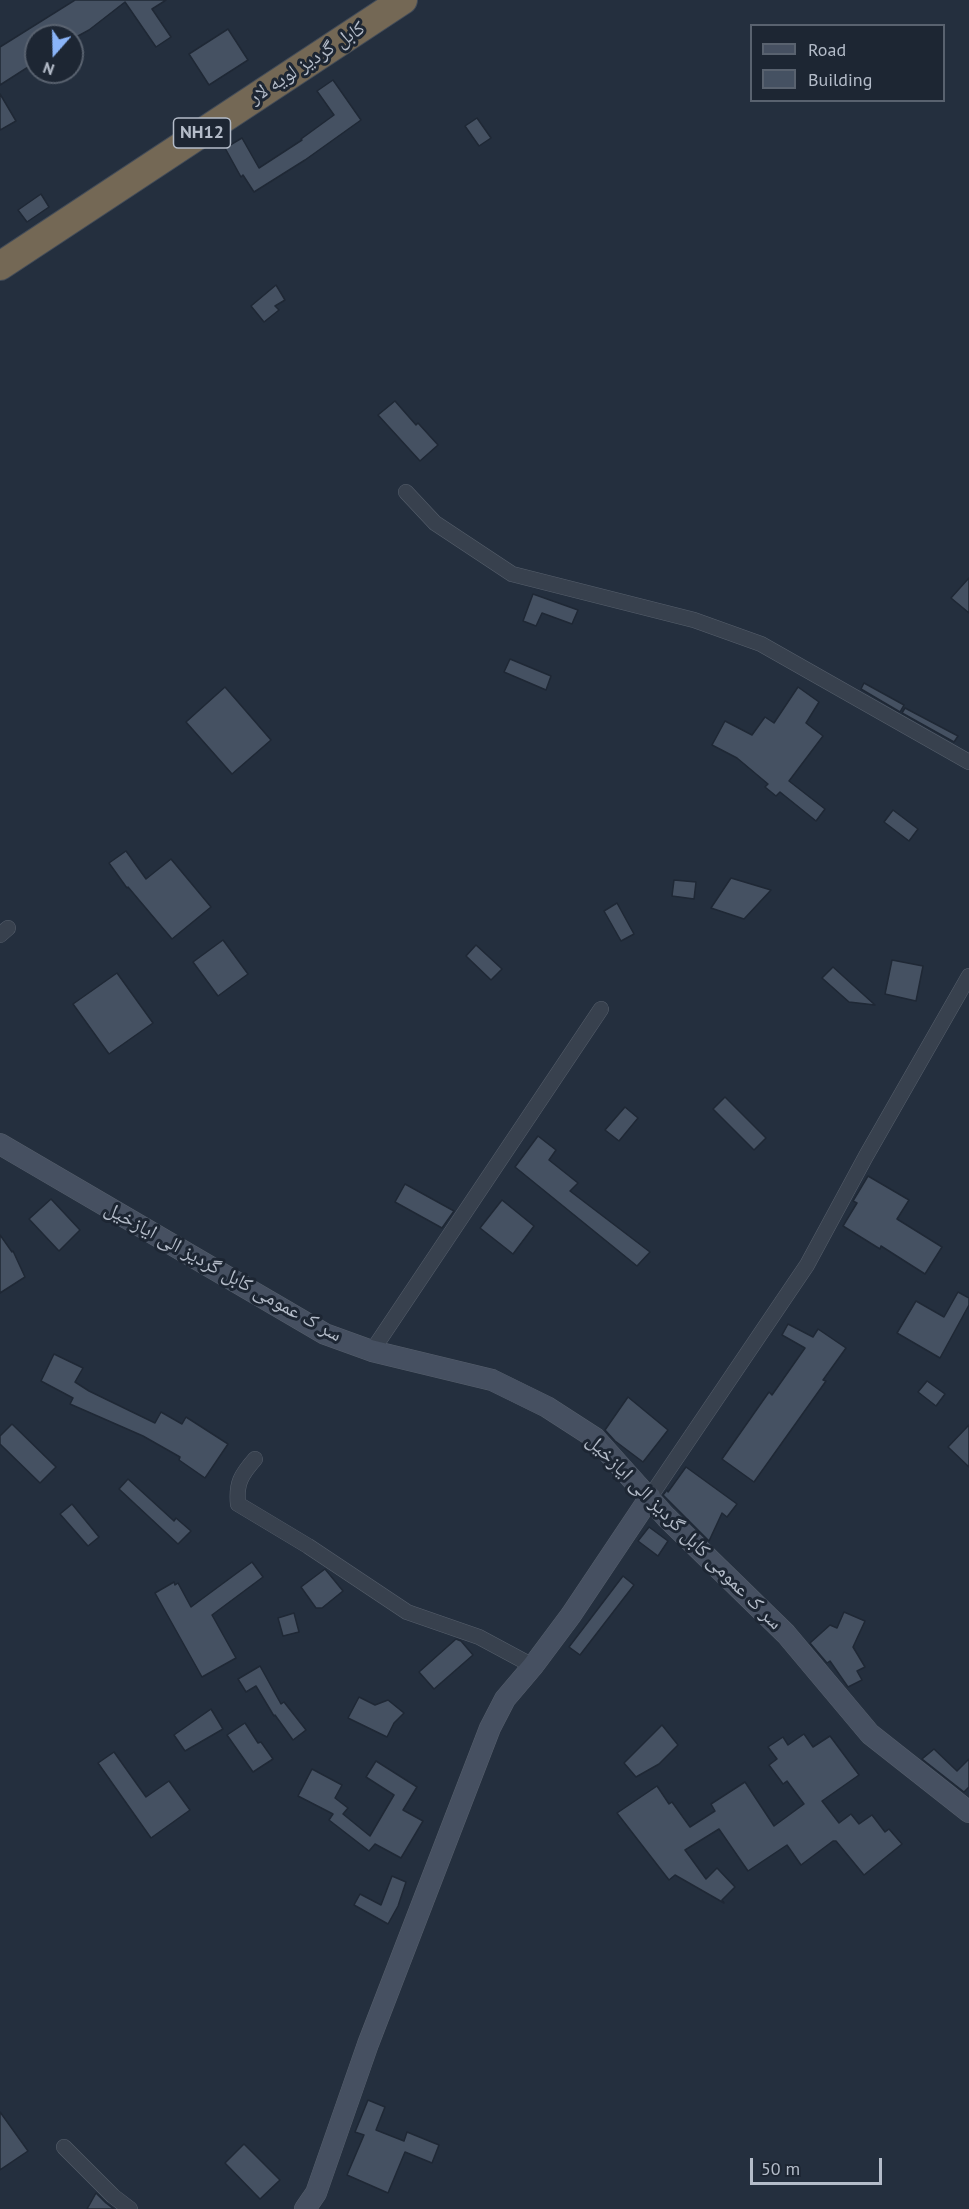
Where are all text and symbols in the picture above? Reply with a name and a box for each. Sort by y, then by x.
street label: کابل گردیز لویه لار [244,16,370,110]
north arrow [24,24,84,84]
legend [750,24,945,102]
text: Road [808,38,846,61]
text: N [40,58,57,80]
text: Building [808,68,872,91]
road number: NH12 [174,118,230,148]
street label: سر ک عمومی کابل گردیز الی ایازخیل [100,1197,346,1347]
street label: سر ک عمومی کابل گردیز الی ایازخیل [581,1429,787,1635]
scale bar [753,2146,885,2184]
text: 50 m [761,2157,800,2180]

